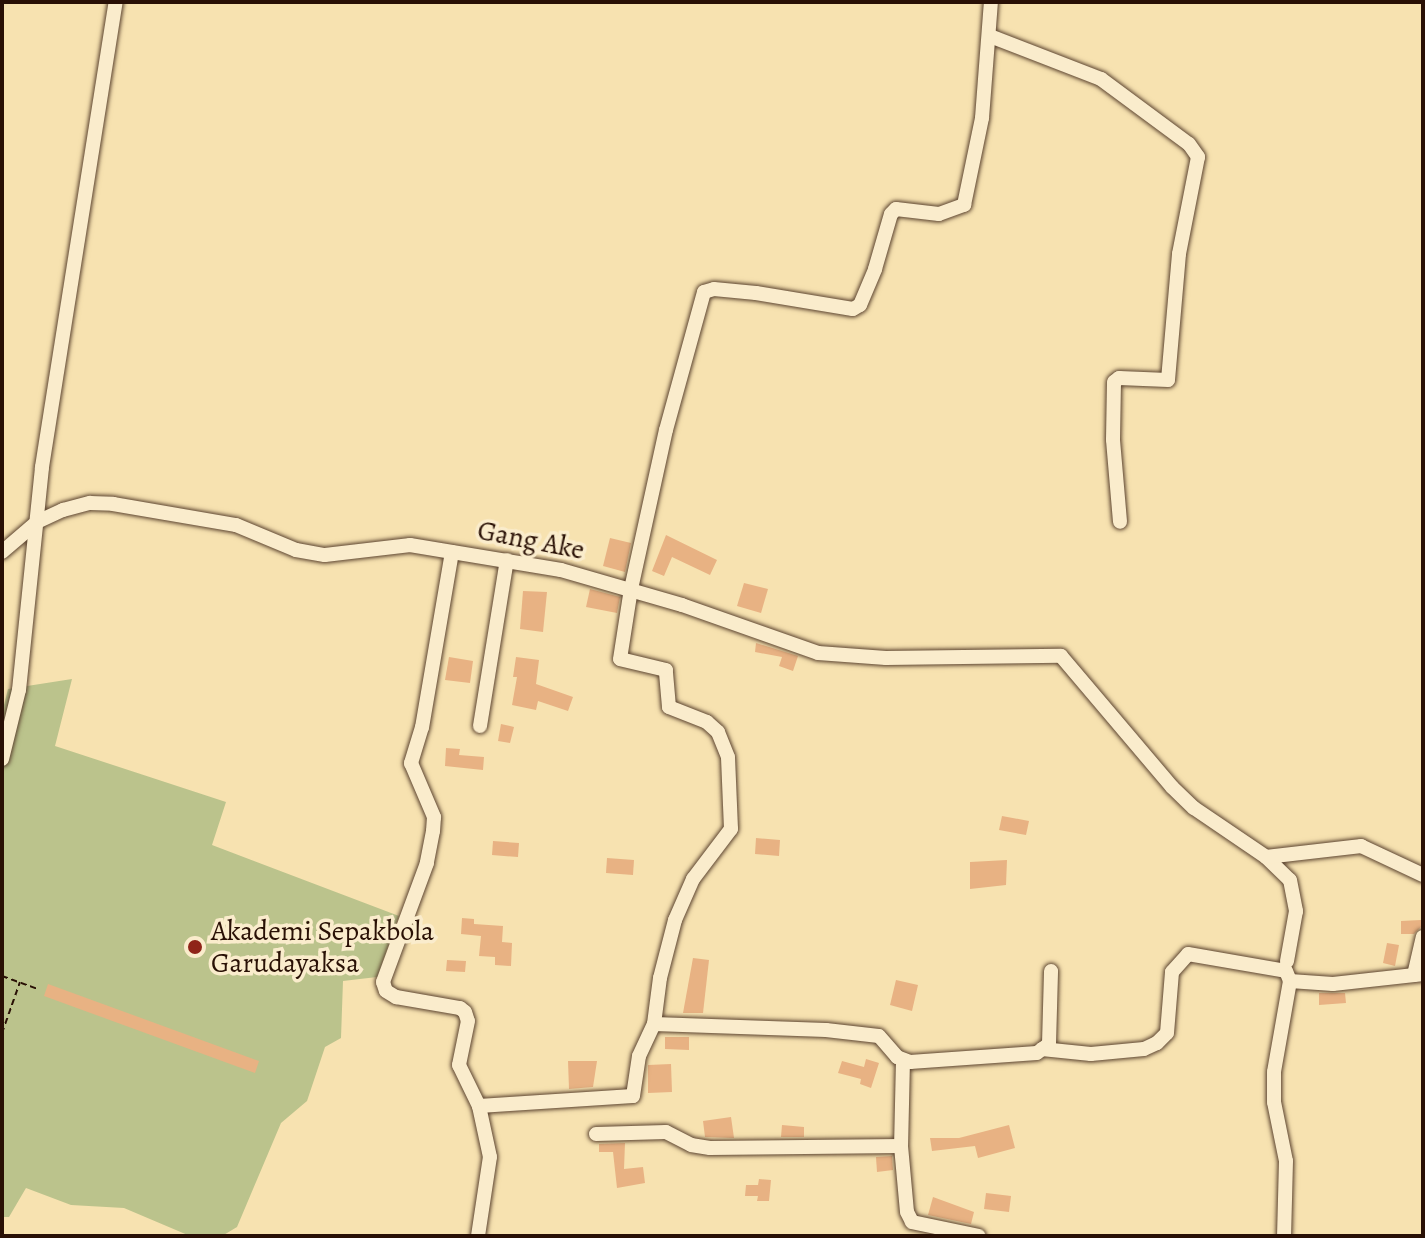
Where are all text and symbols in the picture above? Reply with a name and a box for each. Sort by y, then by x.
street label: Gang Ake [475,513,587,567]
place label: Akademi Sepakbola Garudayaksa [211,914,434,980]
marker: Akademi Sepakbola Garudayaksa [186,938,204,956]

